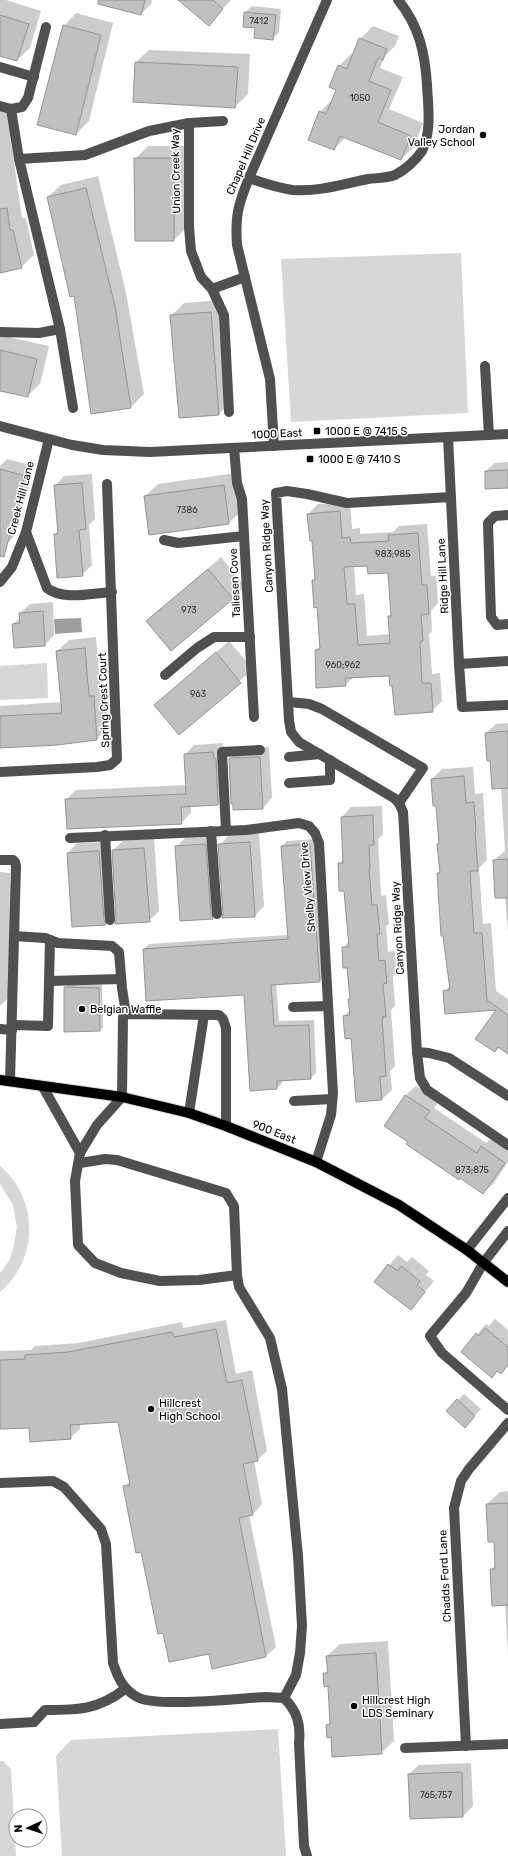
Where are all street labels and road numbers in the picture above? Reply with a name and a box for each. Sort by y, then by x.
street label: Chapel Hill Drive [224,115,268,197]
street label: Union Creek Way [169,128,183,214]
street label: 1000 East [251,426,304,442]
street label: Creek Hill Lane [5,460,37,536]
street label: Canyon Ridge Way [258,499,276,593]
street label: Ridge Hill Lane [435,538,451,614]
street label: Taliesen Cove [227,548,243,618]
street label: Spring Crest Court [96,652,112,748]
street label: Shelby View Drive [298,841,318,933]
street label: Canyon Ridge Way [389,881,407,975]
street label: 900 East [250,1117,298,1147]
street label: Chadds Ford Lane [436,1529,454,1623]

